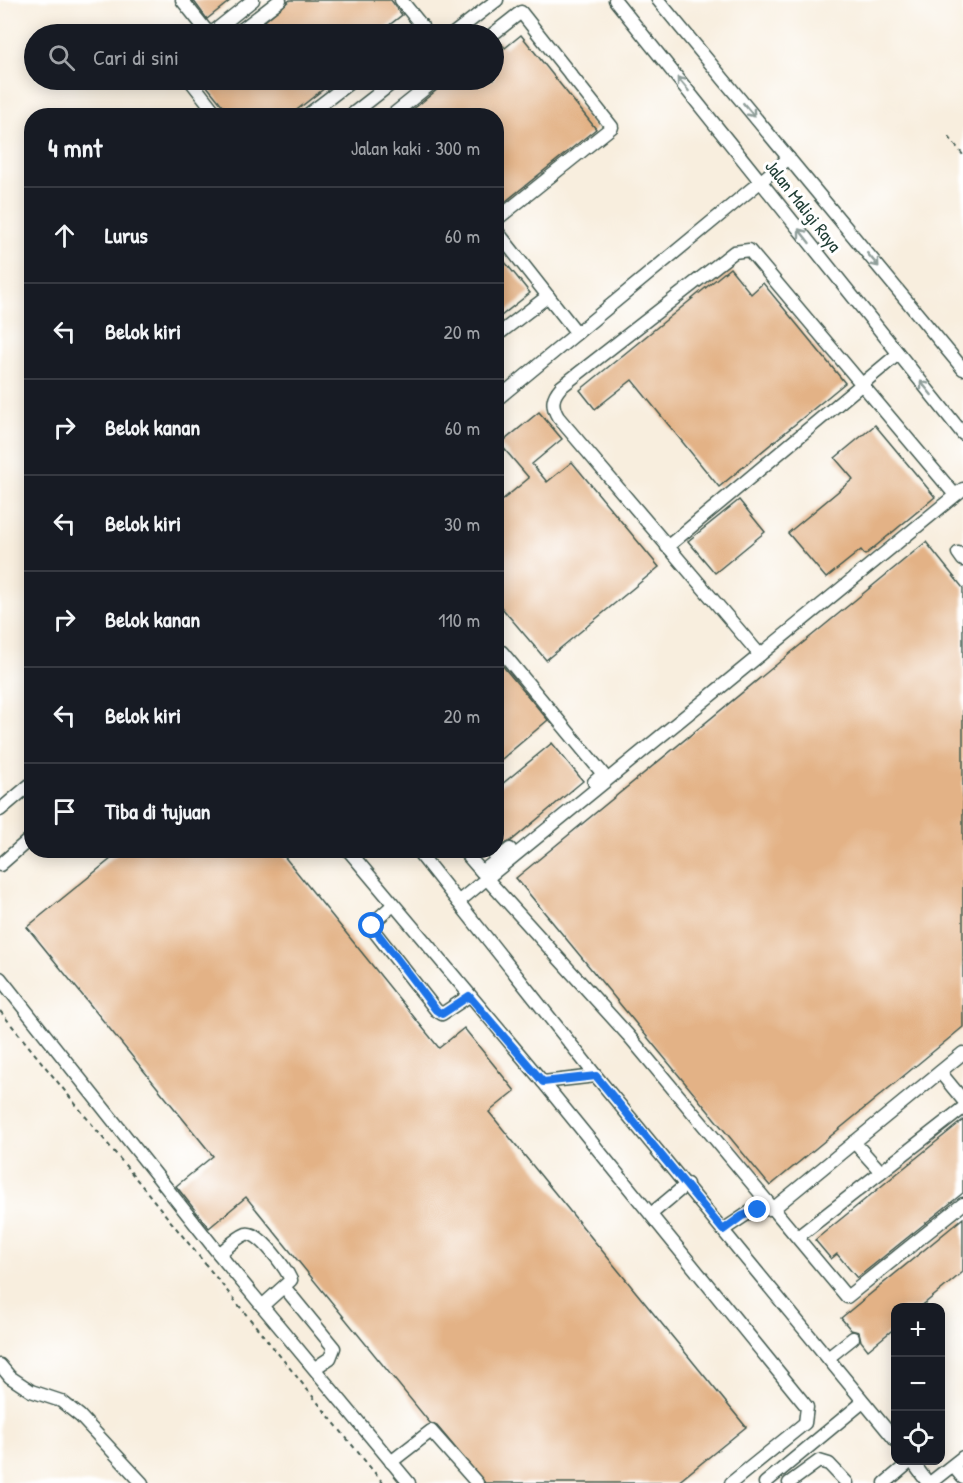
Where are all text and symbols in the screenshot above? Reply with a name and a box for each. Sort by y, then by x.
search box [24,24,504,90]
icon: search [45,41,78,74]
text: Cari di sini [93,42,179,72]
one-way arrow [676,76,689,92]
one-way arrow [742,102,756,117]
text: 4 mnt [48,130,102,165]
text: Jalan kaki · 300 m [351,134,480,161]
street label: Jalan Maligi Raya [760,154,847,257]
icon: ahead [48,219,81,252]
text: Lurus [105,220,148,250]
text: 60 m [445,222,480,249]
one-way arrow [798,228,811,244]
one-way arrow [866,252,880,267]
icon: left [48,315,81,348]
text: Belok kiri [105,316,181,346]
text: 20 m [443,318,480,345]
one-way arrow [920,381,933,397]
icon: right [48,411,81,444]
text: Belok kanan [105,412,200,442]
text: 60 m [445,414,480,441]
icon: left [48,507,81,540]
text: Belok kiri [105,508,181,538]
text: 30 m [444,510,480,537]
icon: right [48,603,81,636]
text: Belok kanan [105,604,200,634]
text: 110 m [438,606,480,633]
icon: left [48,699,81,732]
text: Belok kiri [105,700,181,730]
text: 20 m [443,702,480,729]
icon: arrive [48,795,81,828]
text: Tiba di tujuan [105,796,210,826]
route start [358,912,384,938]
route end [744,1196,770,1222]
map controls [891,1303,945,1465]
button: + [891,1303,945,1357]
button: − [891,1357,945,1411]
button: locate [891,1411,945,1465]

